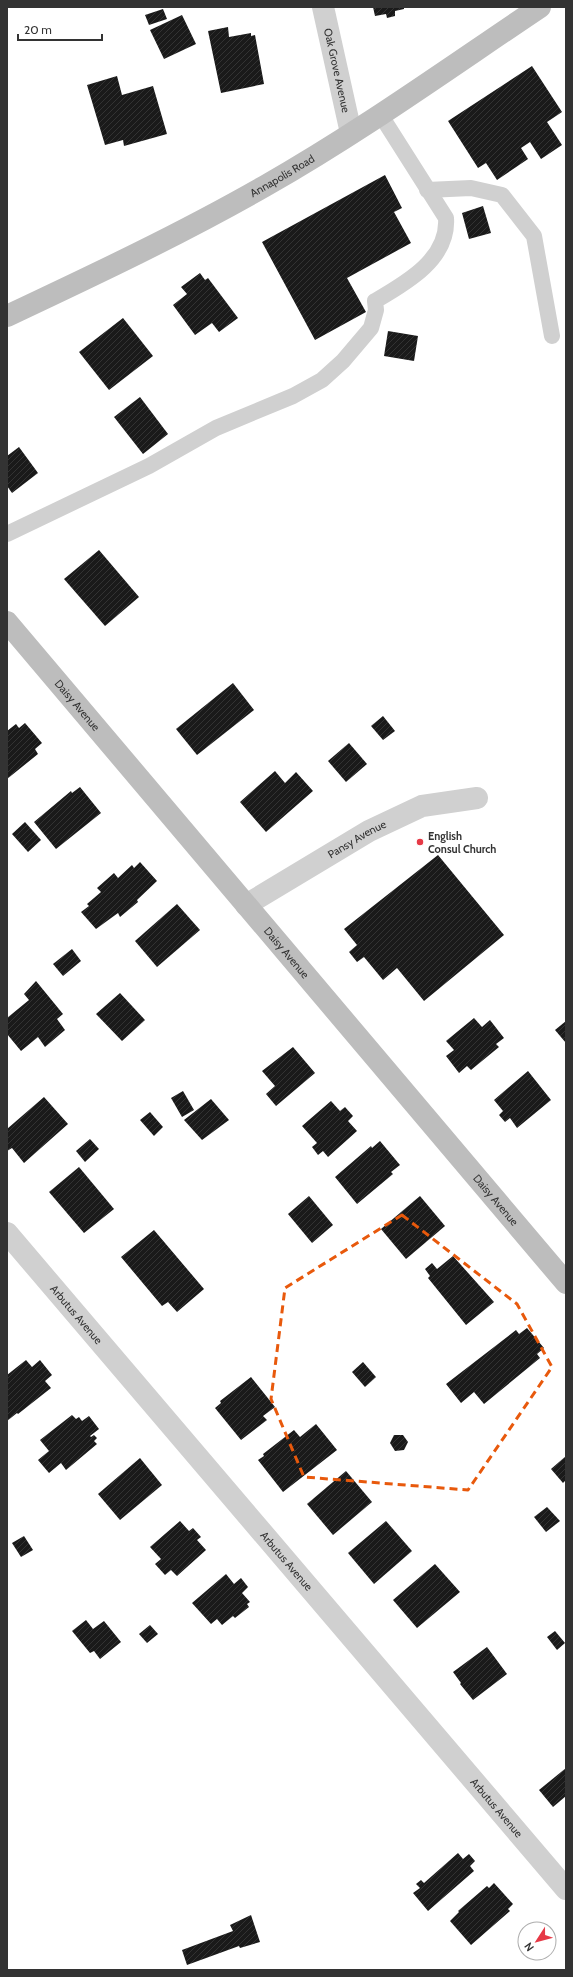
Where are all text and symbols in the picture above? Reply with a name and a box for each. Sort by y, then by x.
scale bar [18,16,102,42]
text: 20 m [24,22,52,37]
street label: Oak Grove Avenue [321,27,353,114]
street label: Annapolis Road [247,151,317,200]
street label: Daisy Avenue [52,677,103,734]
street label: Pansy Avenue [325,817,389,861]
place label: English Consul Church [428,829,496,856]
marker: English Consul Church [415,837,425,847]
street label: Daisy Avenue [261,924,313,982]
street label: Daisy Avenue [470,1171,522,1229]
street label: Arbutus Avenue [47,1282,106,1347]
street label: Arbutus Avenue [257,1528,316,1594]
street label: Arbutus Avenue [467,1775,526,1840]
north arrow [517,1921,557,1961]
text: N [521,1940,537,1954]

